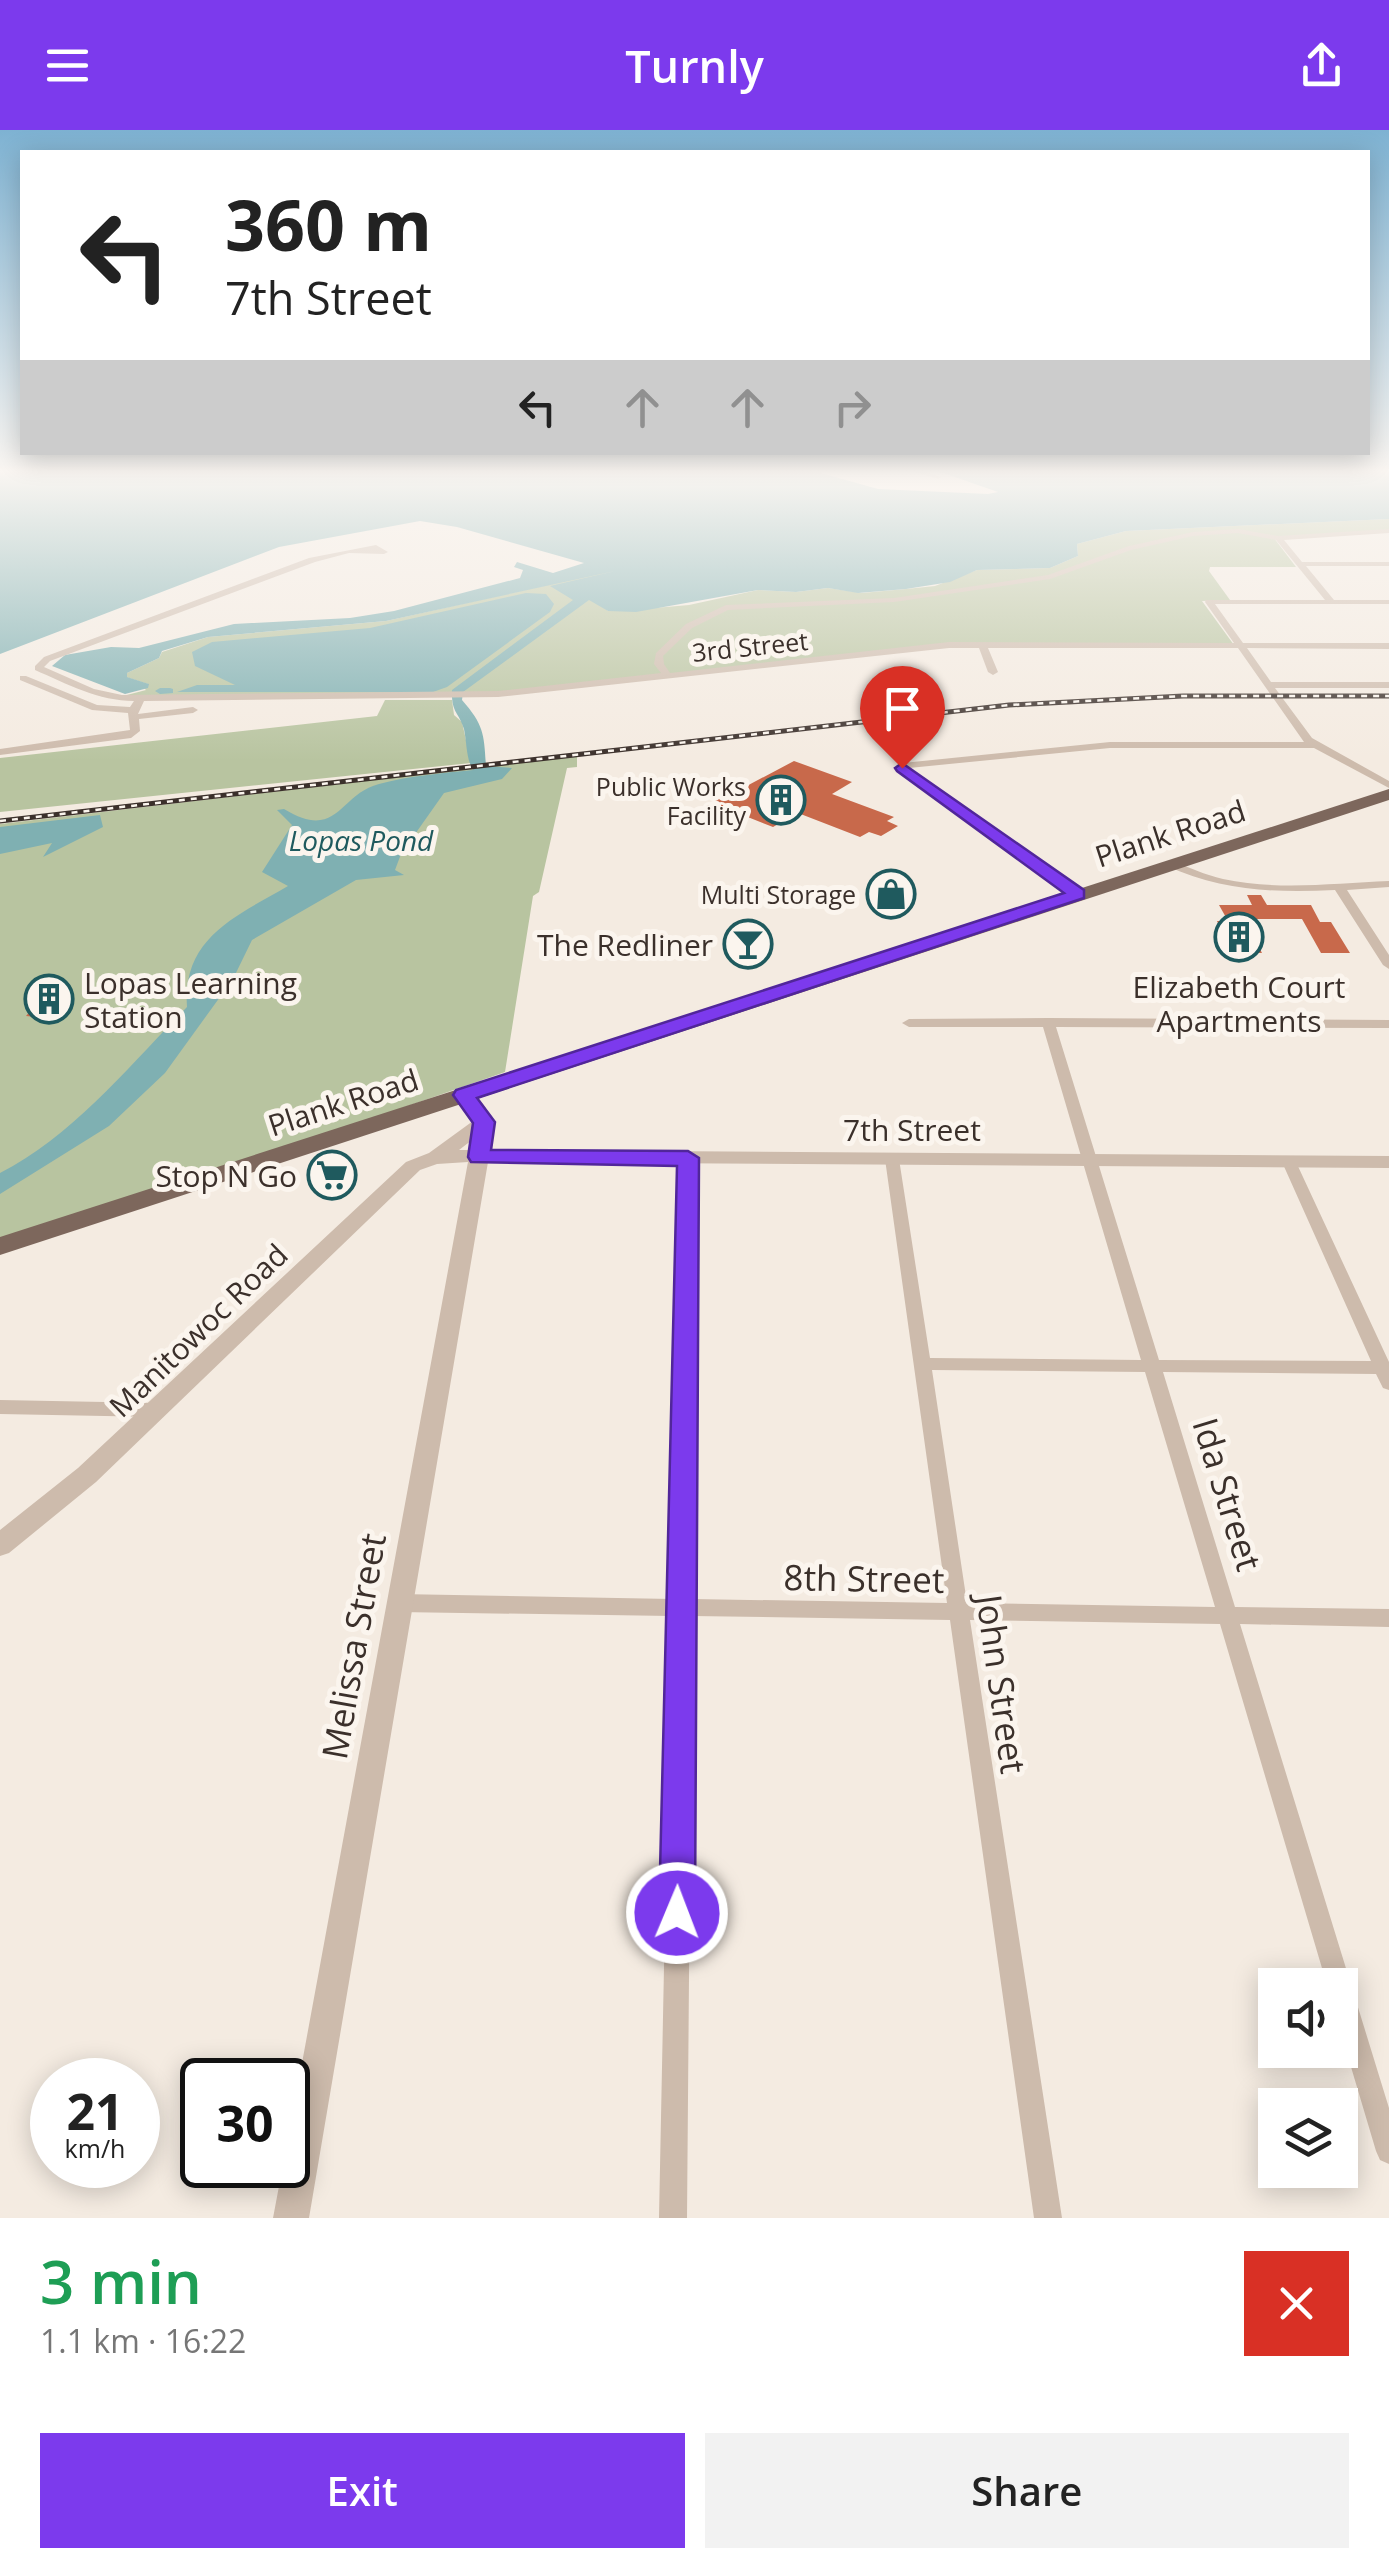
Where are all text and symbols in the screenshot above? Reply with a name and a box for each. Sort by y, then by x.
text: Turnly [625,35,764,96]
icon: menu [40,38,95,93]
icon: share [1294,38,1349,93]
text: 360 m [225,176,432,272]
icon: left [60,190,190,320]
text: 7th Street [225,267,432,328]
icon: left [510,380,565,435]
icon: ahead [615,380,670,435]
icon: ahead [720,380,775,435]
icon: right [825,380,880,435]
street label: 3rd Street [690,623,810,669]
pin [860,666,945,769]
icon: arrive [875,681,930,736]
place label: Public Works Facility [596,769,746,832]
building icon: Public Works Facility [755,774,807,826]
street label: Plank Road [1090,789,1250,877]
water label: Lopas Pond [289,821,434,859]
shop icon: Multi Storage [865,868,917,920]
place label: Multi Storage [701,877,856,911]
building icon: Elizabeth Court Apartments [1213,911,1265,963]
bar icon: The Redliner [722,918,774,970]
place label: The Redliner [537,924,713,965]
place label: Lopas Learning Station [84,962,297,1037]
place label: Elizabeth Court Apartments [1133,966,1345,1041]
building icon: Lopas Learning Station [23,973,75,1025]
street label: Plank Road [263,1058,423,1146]
street label: 7th Street [843,1109,981,1150]
supermarket icon: Stop N Go [306,1149,358,1201]
place label: Stop N Go [155,1155,297,1196]
street label: Manitowoc Road [100,1234,296,1426]
street label: Ida Street [1183,1412,1273,1576]
street label: Melissa Street [310,1529,396,1763]
street label: 8th Street [783,1553,945,1603]
street label: John Street [966,1589,1038,1777]
position arrow [625,1861,729,1965]
map controls [1258,1968,1358,2188]
button: sound [1258,1968,1358,2068]
speed limit sign: 30 [180,2058,310,2188]
text: 21 [66,2077,124,2145]
button: layers [1258,2088,1358,2188]
text: km/h [65,2131,125,2165]
text: 3 min [40,2240,202,2322]
button: close [1244,2251,1349,2356]
text: 1.1 km · 16:22 [40,2319,246,2362]
button: Exit [40,2433,685,2548]
button: Share [705,2433,1349,2548]

